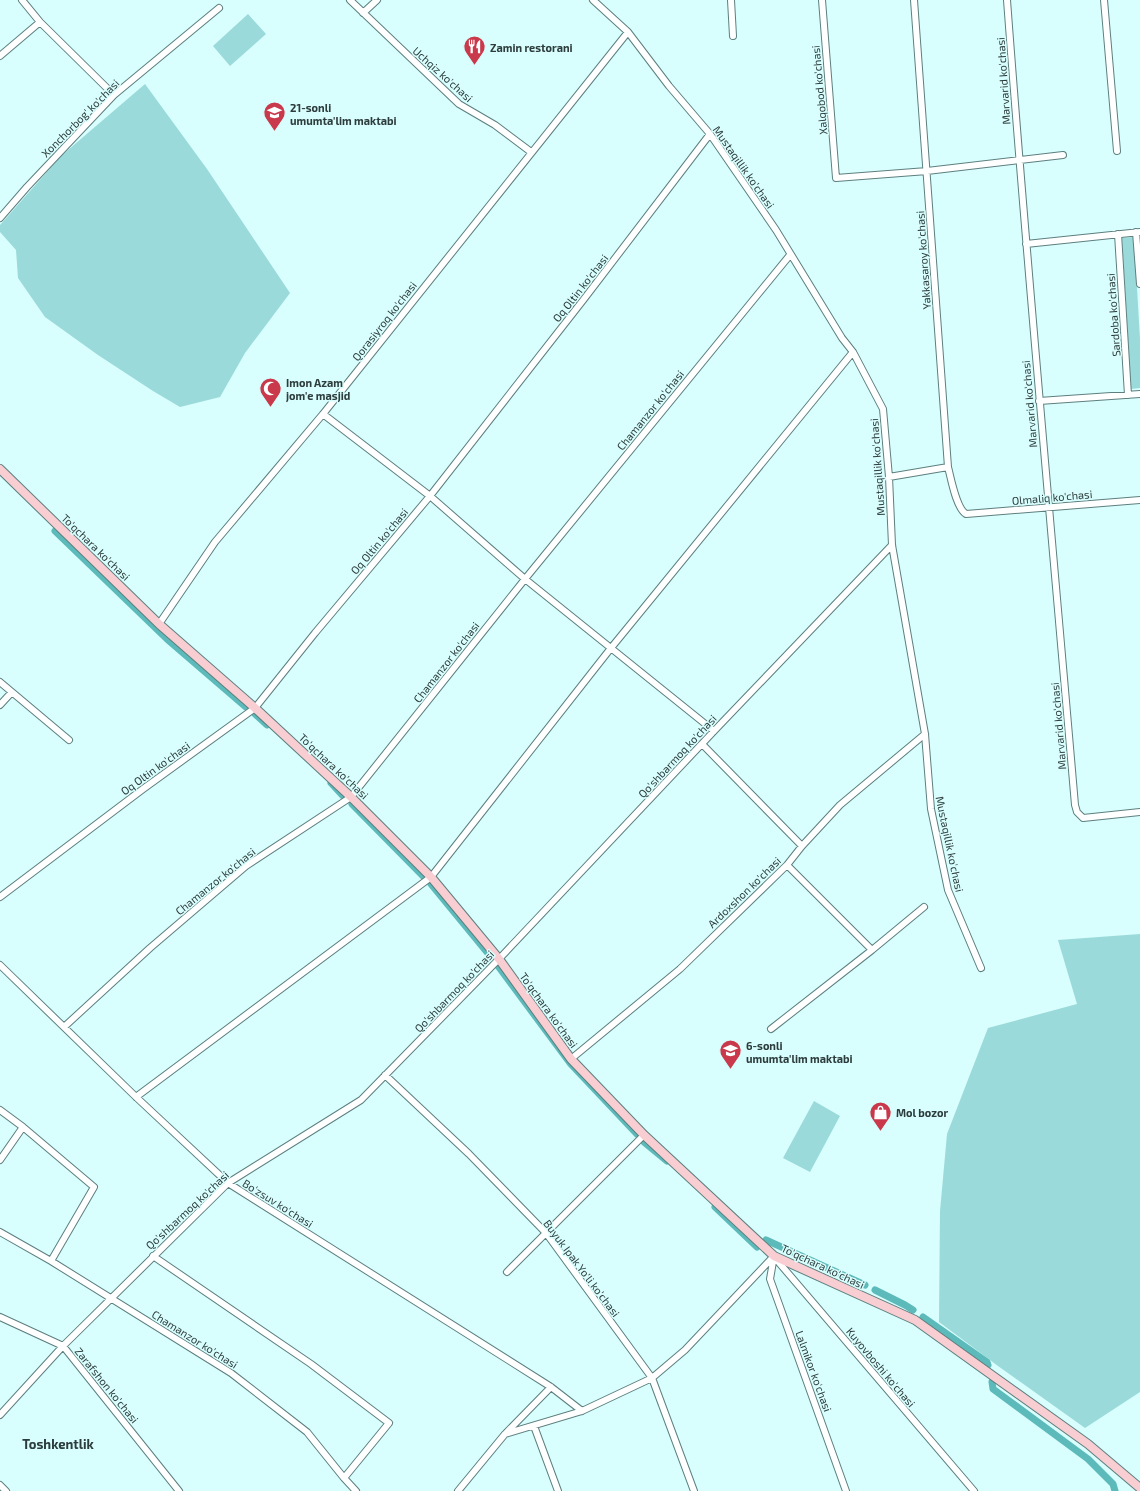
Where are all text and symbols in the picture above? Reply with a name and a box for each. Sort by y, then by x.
restaurant icon: Zamin restorani [461,34,487,67]
street label: Marvarid ko'chasi [993,37,1013,125]
place label: Zamin restorani [490,41,573,54]
street label: Uchqiz ko'chasi [410,44,476,104]
street label: Xalqobod ko'chasi [809,45,829,135]
street label: Xonchorbog' ko'chasi [38,76,122,160]
school or university icon: 21-sonli umumta'lim maktabi [261,100,287,133]
place label: 21-sonli umumta'lim maktabi [290,101,397,127]
street label: Mustaqillik ko'chasi [711,123,777,211]
street label: Yakkasaroy ko'chasi [913,210,933,310]
street label: Oq Oltin ko'chasi [550,252,610,324]
street label: Sardoba ko'chasi [1104,273,1122,357]
street label: Qorasiyroq ko'chasi [349,279,420,364]
street label: Marvarid ko'chasi [1019,360,1039,448]
street label: Chamanzor ko'chasi [614,367,686,453]
mosque icon: Imon Azam jom'e masjid [258,375,284,408]
place label: Imon Azam jom'e masjid [286,376,350,403]
street label: Mustaqillik ko'chasi [867,418,887,516]
street label: Olmaliq ko'chasi [1011,487,1093,507]
street label: Oq Oltin ko'chasi [348,505,410,577]
street label: To'qchara ko'chasi [59,511,133,583]
street label: Chamanzor ko'chasi [410,619,482,705]
street label: Marvarid ko'chasi [1048,682,1068,770]
street label: Qo'shbarmoq ko'chasi [635,712,720,801]
street label: To'qchara ko'chasi [297,731,371,801]
street label: Oq Oltin ko'chasi [118,739,192,797]
street label: Mustaqillik ko'chasi [933,795,967,893]
street label: Chamanzor ko'chasi [172,845,258,917]
street label: Ardoxshon ko'chasi [705,854,783,930]
street label: Qo'shbarmoq ko'chasi [412,947,497,1035]
street label: To'qchara ko'chasi [517,970,581,1050]
school or university icon: 6-sonli umumta'lim maktabi [717,1038,743,1071]
place label: 6-sonli umumta'lim maktabi [746,1039,853,1065]
shop icon: Mol bozor [868,1099,894,1132]
place label: Mol bozor [896,1106,949,1119]
street label: Qo'shbarmoq ko'chasi [143,1168,232,1253]
street label: Bo'zsuv ko'chasi [240,1176,316,1230]
street label: Buyuk Ipak Yo'li ko'chasi [541,1217,623,1319]
street label: To'qchara ko'chasi [779,1241,867,1291]
street label: Chamanzor ko'chasi [150,1307,240,1371]
street label: Kuyovboshi ko'chasi [844,1325,918,1409]
street label: Lalmikor ko'chasi [793,1329,835,1413]
street label: Zarafshon ko'chasi [72,1345,142,1425]
district label: Toshkentlik [22,1436,94,1452]

